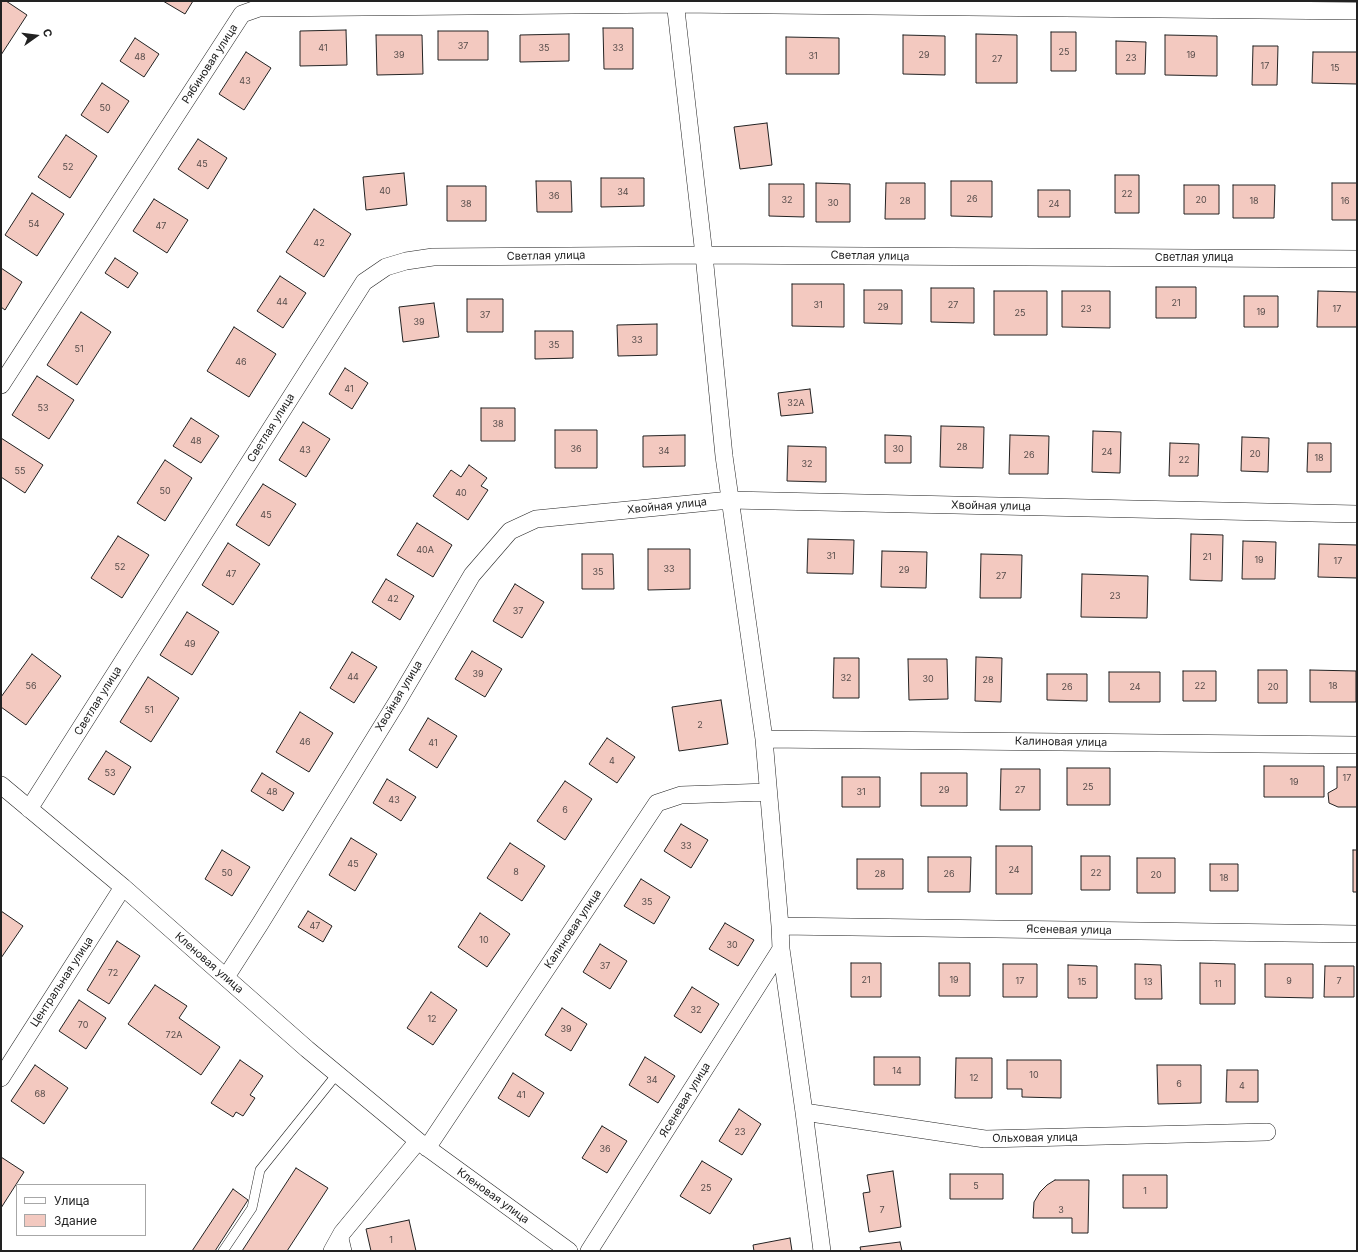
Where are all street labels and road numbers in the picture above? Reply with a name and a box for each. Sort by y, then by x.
street label: Рябиновая улица [179,22,241,106]
street label: Светлая улица [507,249,585,263]
street label: Светлая улица [831,249,909,263]
street label: Светлая улица [1155,251,1233,265]
street label: Светлая улица [245,391,297,465]
street label: Хвойная улица [627,495,707,517]
street label: Хвойная улица [951,499,1031,513]
street label: Хвойная улица [373,658,425,734]
street label: Светлая улица [72,664,124,738]
street label: Калиновая улица [1015,735,1107,749]
street label: Калиновая улица [542,887,604,971]
street label: Ясеневая улица [1026,923,1112,937]
street label: Кленовая улица [172,930,246,996]
street label: Центральная улица [28,934,96,1030]
street label: Ясеневая улица [657,1060,713,1140]
street label: Ольховая улица [992,1131,1078,1145]
street label: Кленовая улица [454,1165,532,1227]

